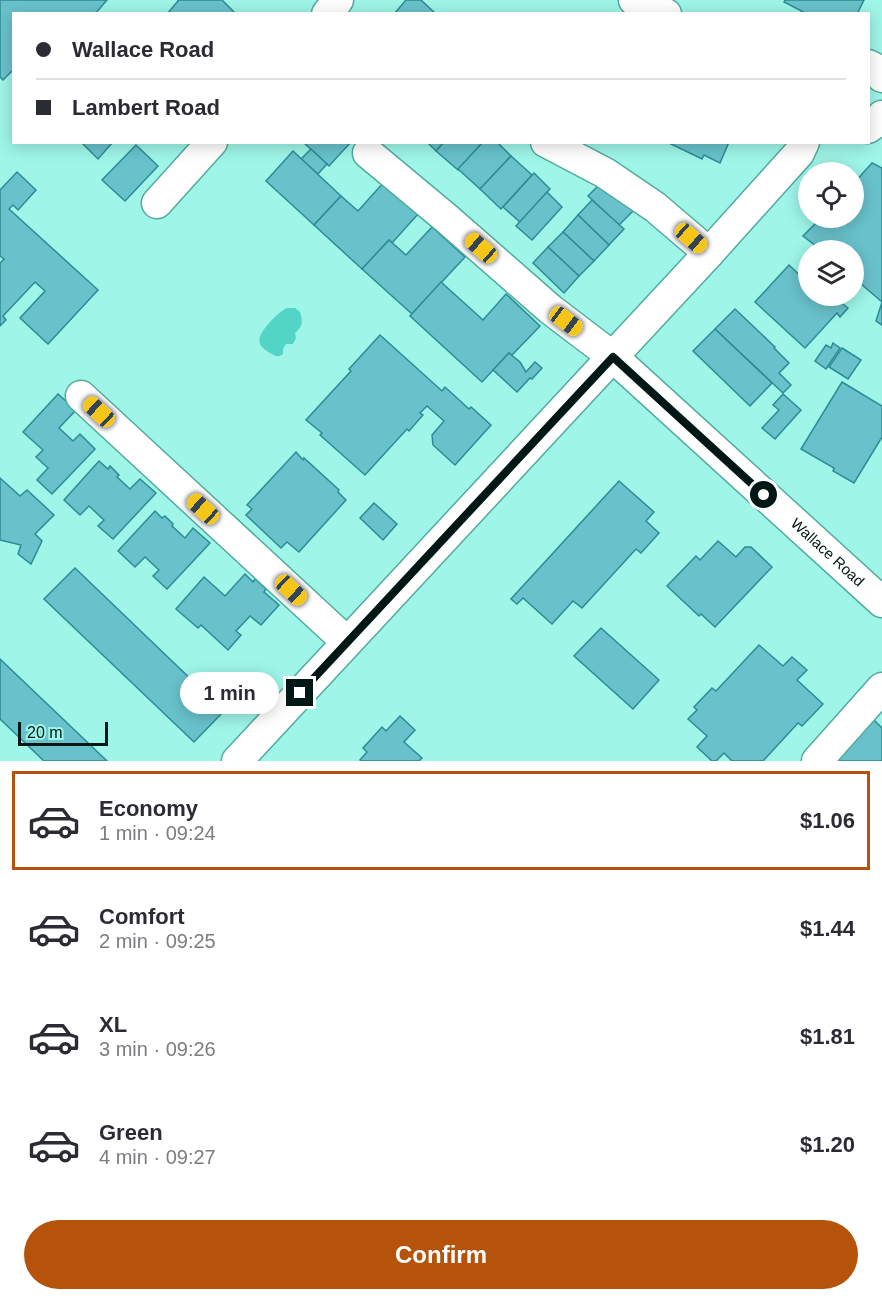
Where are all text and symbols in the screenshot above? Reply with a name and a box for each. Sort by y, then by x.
text: Wallace Road [72,37,214,62]
text: Lambert Road [72,95,220,120]
map controls [798,162,864,306]
button: locate [798,162,864,228]
car [672,219,710,257]
car [462,229,500,267]
button: layers [798,240,864,306]
car [546,303,586,339]
car [80,393,118,431]
route start [750,481,777,508]
car [184,490,222,528]
street label: Wallace Road [788,514,868,590]
car [272,571,310,609]
callout: 1 min [180,672,279,714]
route end [286,679,313,706]
text: 1 min [203,682,256,704]
scale bar [18,719,108,746]
text: 20 m [27,724,63,741]
icon: car [27,794,81,848]
text: Economy [99,796,198,821]
text: $1.06 [800,808,855,833]
text: 1 min · 09:24 [99,822,216,844]
icon: car [27,902,81,956]
text: Comfort [99,904,185,929]
text: $1.44 [800,916,855,941]
text: 2 min · 09:25 [99,930,216,952]
icon: car [27,1010,81,1064]
text: XL [99,1012,127,1037]
text: $1.81 [800,1024,855,1049]
text: 3 min · 09:26 [99,1038,216,1060]
icon: car [27,1118,81,1172]
text: Green [99,1120,163,1145]
text: $1.20 [800,1132,855,1157]
text: 4 min · 09:27 [99,1146,216,1168]
button: Confirm [24,1220,858,1289]

